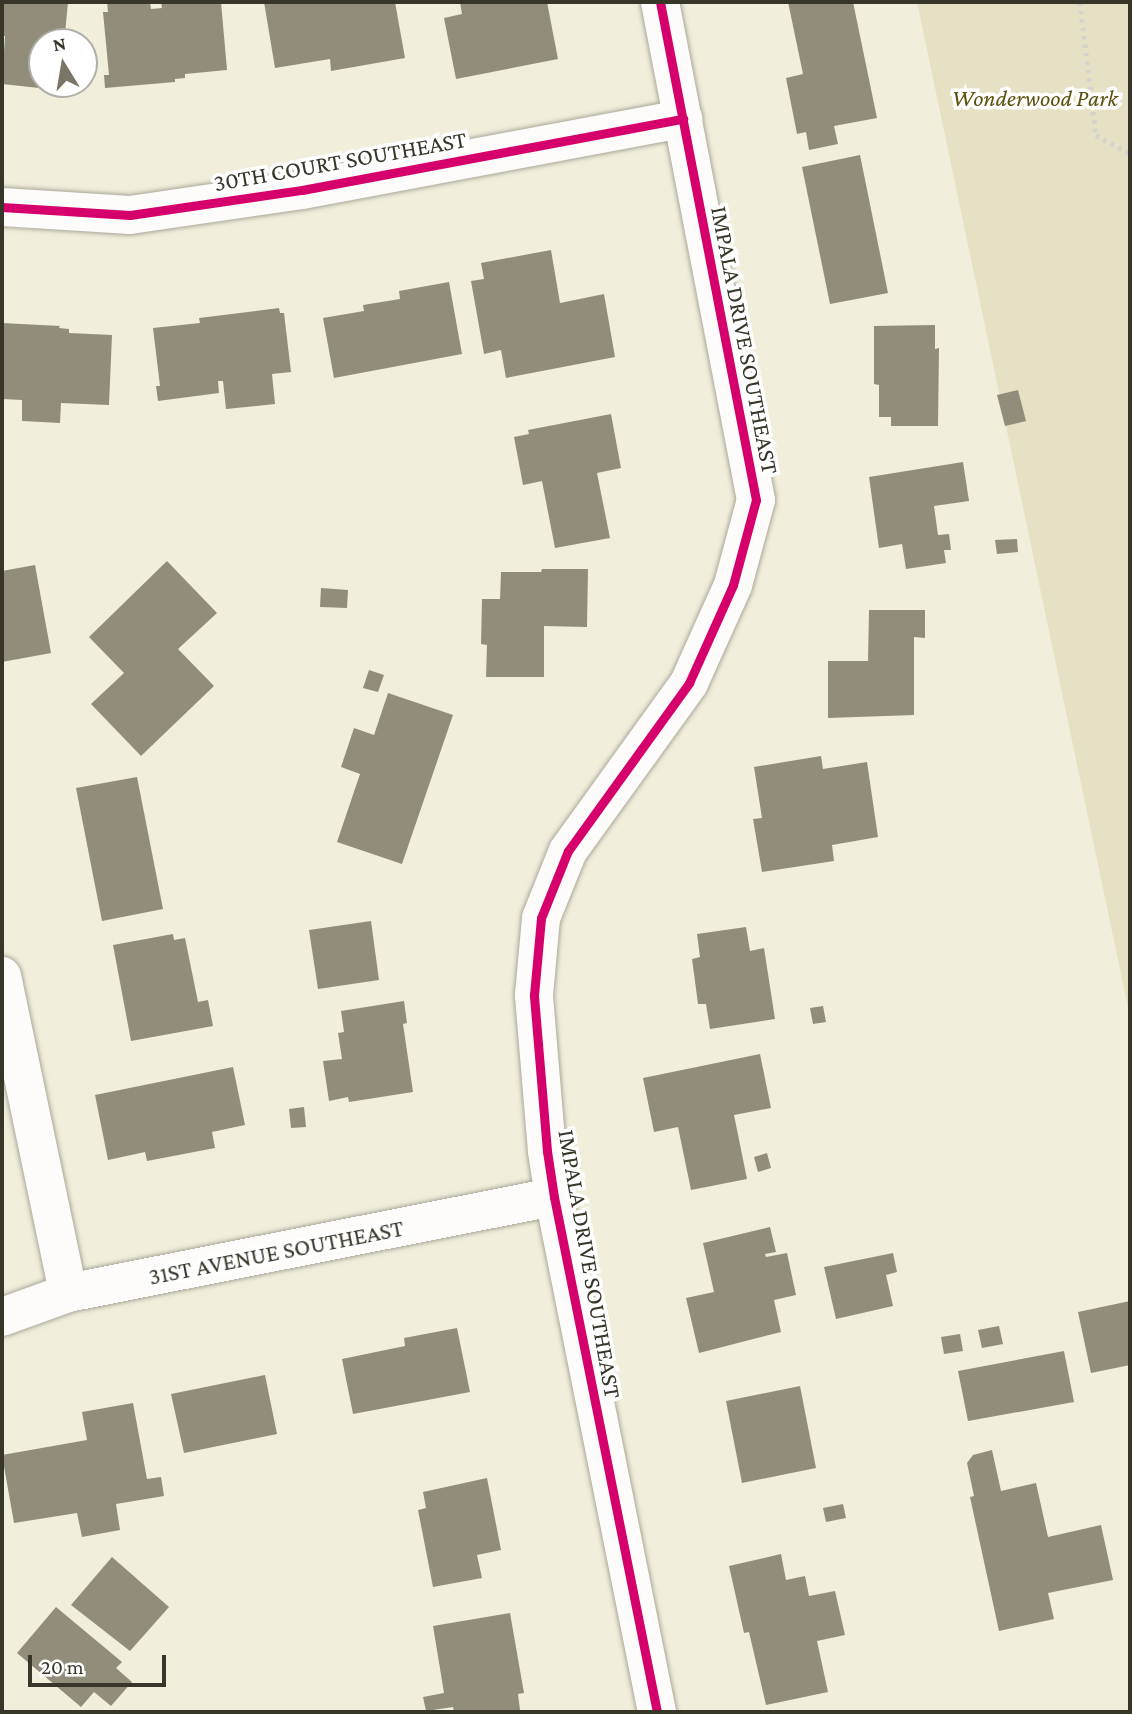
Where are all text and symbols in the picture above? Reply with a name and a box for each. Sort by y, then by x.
north arrow [28,28,98,98]
text: N [51,32,68,55]
park label: Wonderwood Park [952,84,1118,112]
street label: 30TH COURT SOUTHEAST [211,125,469,197]
street label: IMPALA DRIVE SOUTHEAST [705,204,785,476]
street label: IMPALA DRIVE SOUTHEAST [552,1127,628,1401]
street label: 31ST AVENUE SOUTHEAST [146,1213,406,1291]
scale bar [32,1640,170,1684]
text: 20 m [41,1655,84,1679]

